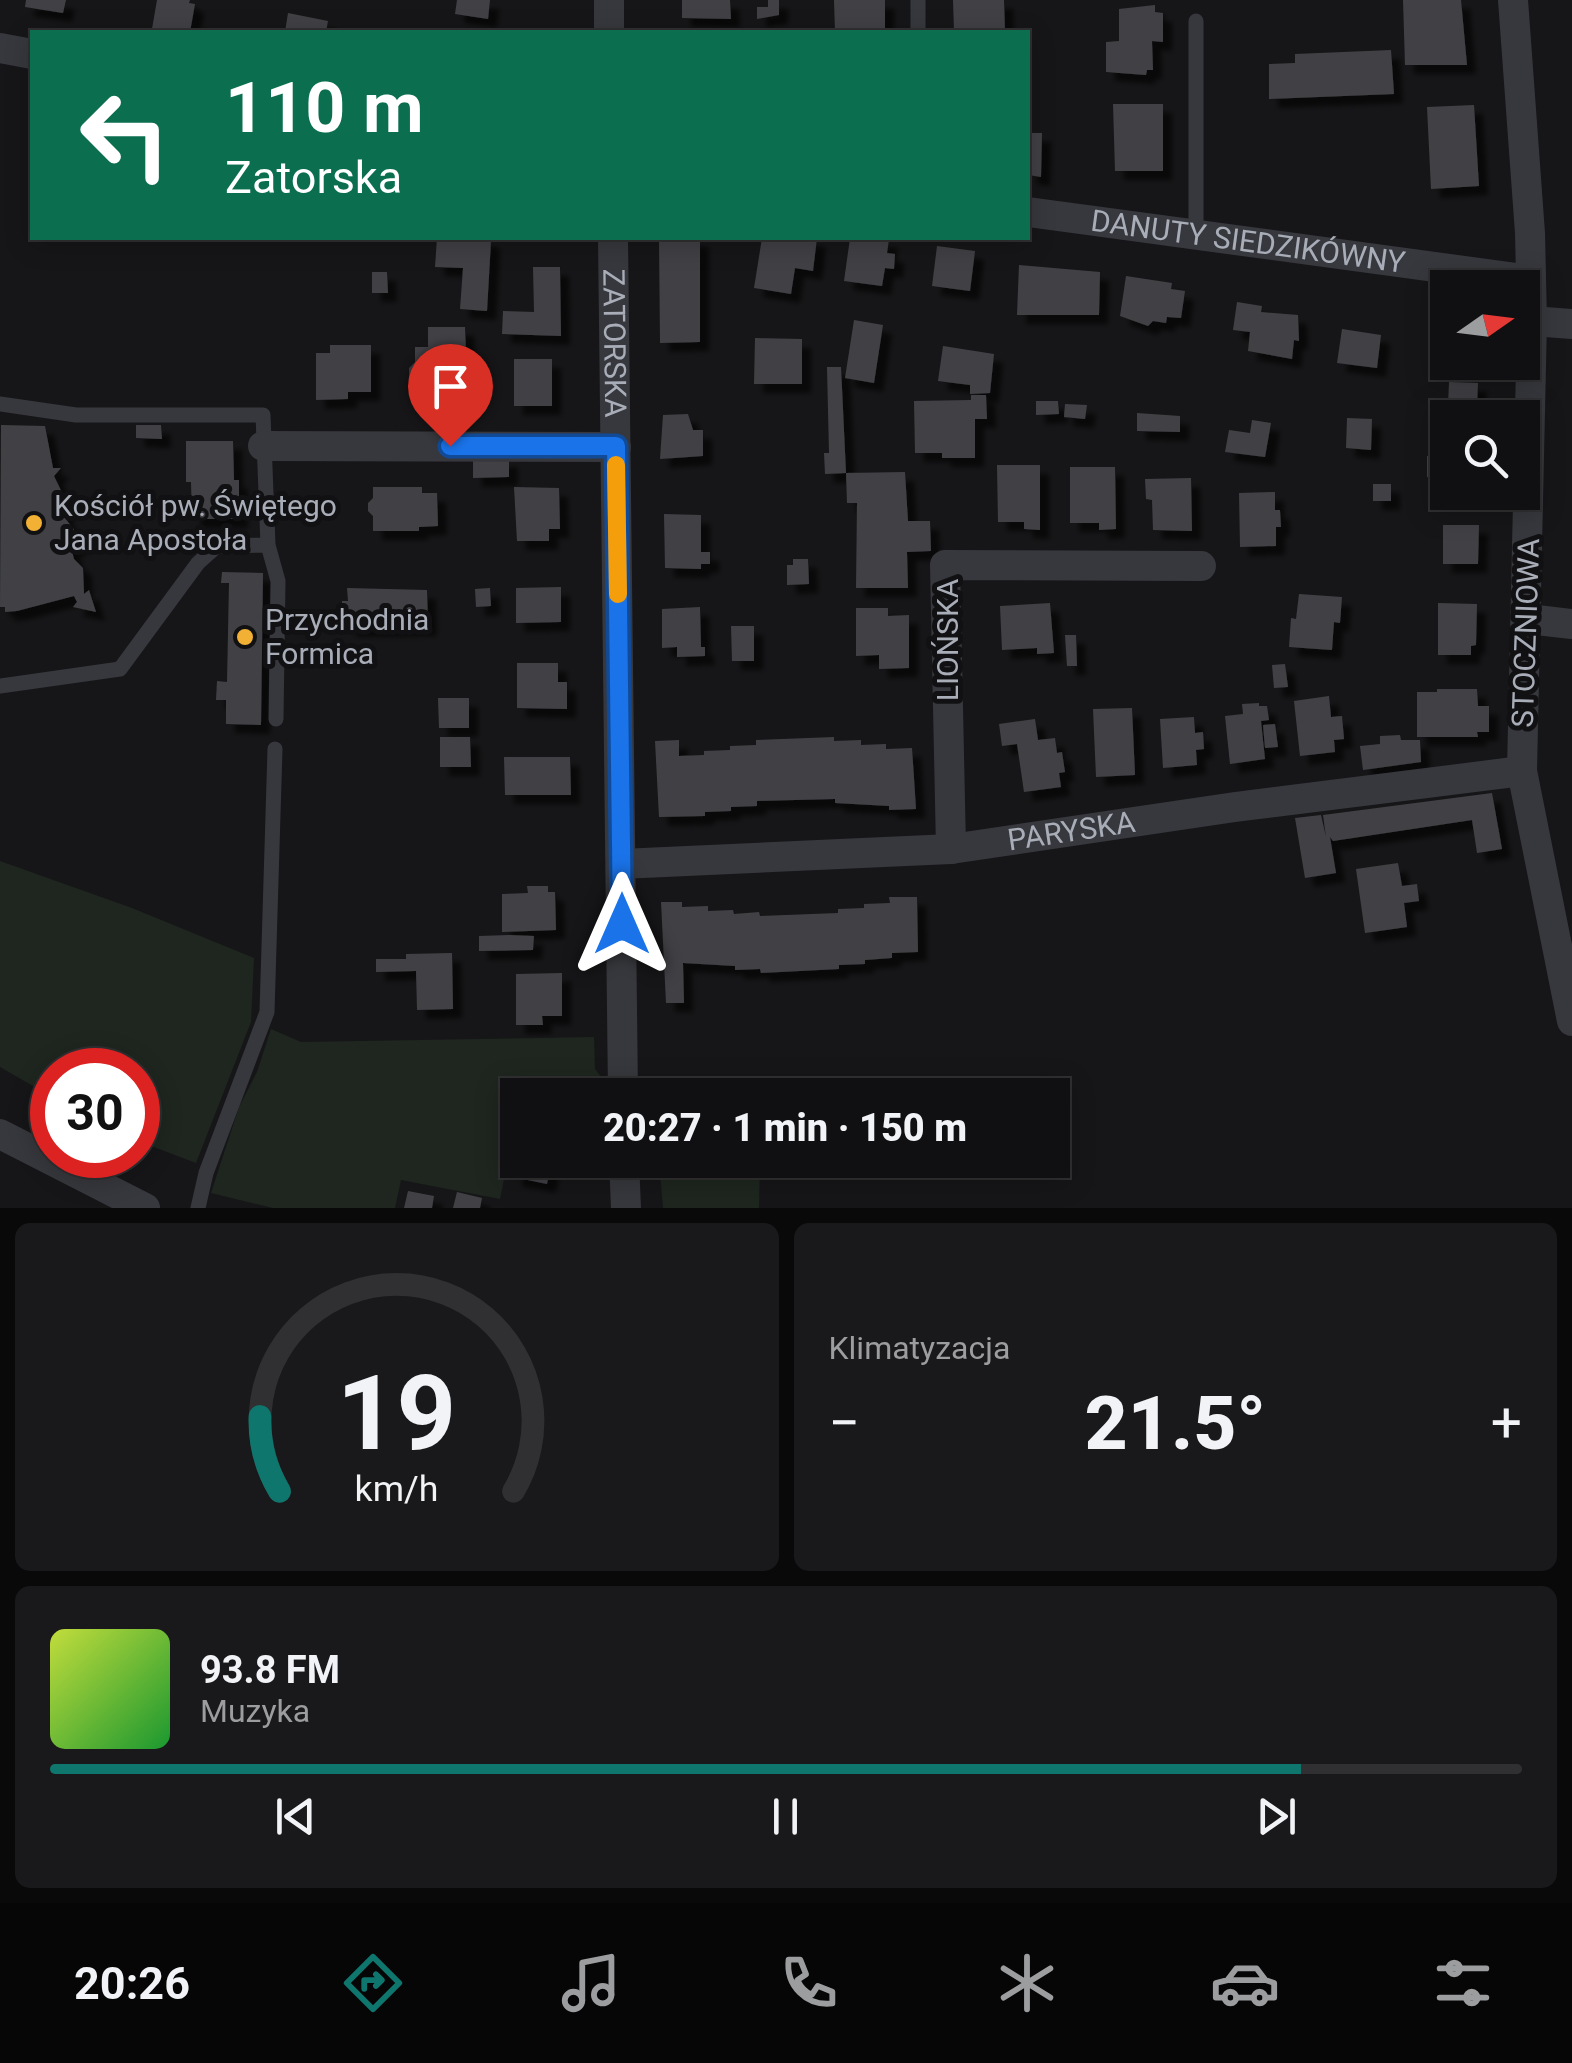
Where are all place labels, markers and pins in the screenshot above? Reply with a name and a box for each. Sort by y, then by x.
pin [408,344,493,447]
place label: Kościół pw. Świętego Jana Apostoła [54,488,337,557]
marker: Kościół pw. Świętego Jana Apostoła [23,512,45,534]
place label: Przychodnia Formica [265,602,429,671]
marker: Przychodnia Formica [234,626,256,648]

